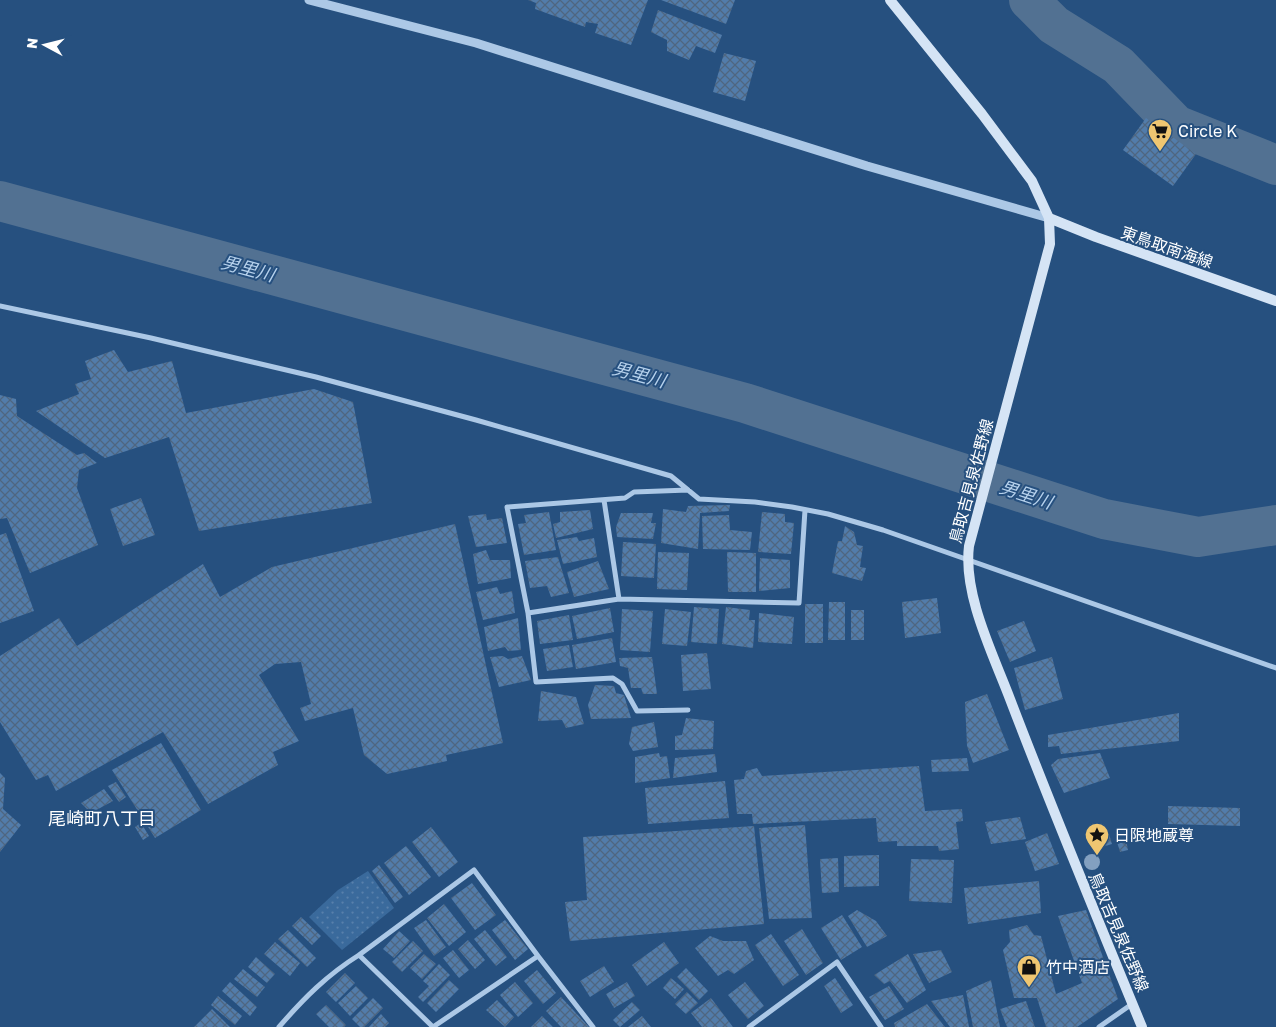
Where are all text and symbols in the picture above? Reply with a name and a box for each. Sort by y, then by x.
north arrow [20,20,70,70]
text: N [23,37,41,50]
supermarket icon: Circle K [1147,118,1173,152]
place label: Circle K [1178,121,1237,141]
street label: 東鳥取南海線 [1118,222,1216,272]
water label: 男里川 [219,250,279,286]
water label: 男里川 [610,356,670,392]
street label: 鳥取吉見泉佐野線 [945,417,997,545]
water label: 男里川 [997,475,1057,513]
district label: 尾崎町八丁目 [48,807,156,829]
place icon: 日限地蔵尊 [1084,822,1110,856]
place label: 日限地蔵尊 [1114,825,1194,845]
street label: 鳥取吉見泉佐野線 [1085,869,1153,995]
shop icon: 竹中酒店 [1016,954,1042,988]
place label: 竹中酒店 [1046,957,1110,977]

